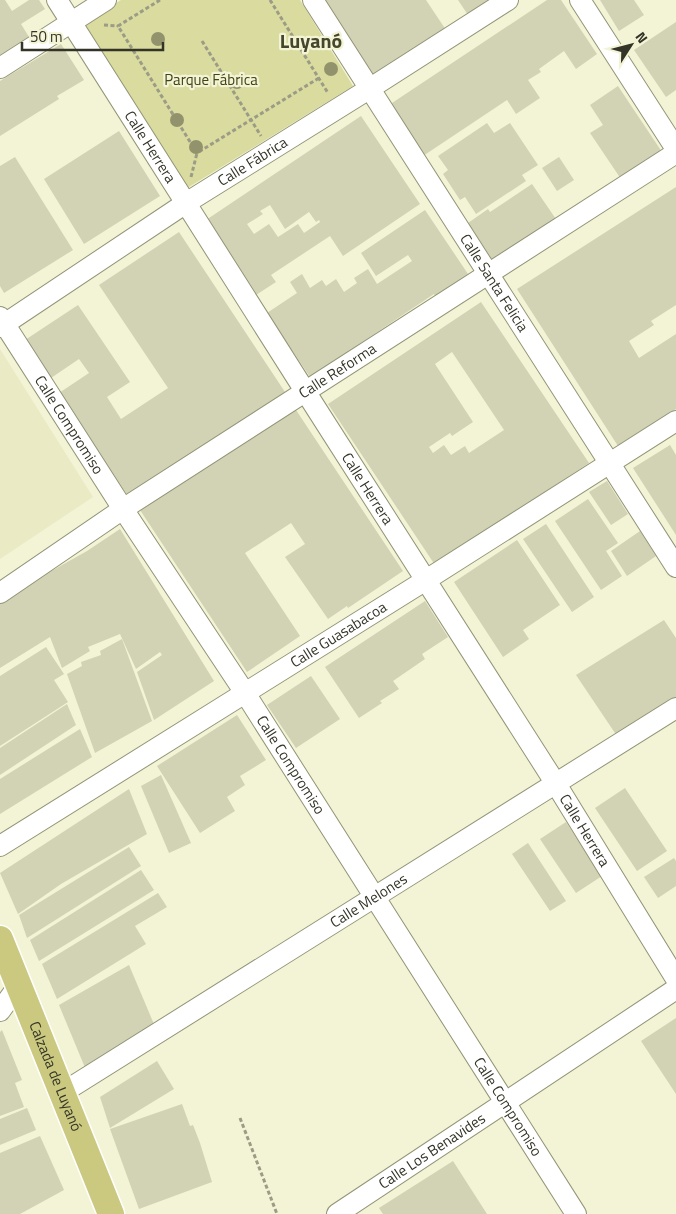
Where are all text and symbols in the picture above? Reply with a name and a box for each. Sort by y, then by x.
scale bar [22,20,164,52]
north arrow [606,20,656,70]
text: 50 m [30,25,63,48]
district label: Luyanó [280,25,342,56]
text: N [631,27,653,47]
park label: Parque Fábrica [164,68,258,91]
street label: Calle Herrera [119,106,182,188]
street label: Calle Fábrica [213,130,292,192]
street label: Calle Santa Felicia [455,229,535,337]
street label: Calle Reforma [294,337,381,404]
street label: Calle Compromiso [29,370,110,479]
street label: Calle Herrera [336,448,400,530]
street label: Calle Guasabacoa [285,595,391,673]
street label: Calle Compromiso [251,711,331,819]
street label: Calle Herrera [554,789,617,872]
street label: Calle Melones [325,867,412,933]
street label: Calzada de Luyanó [23,1018,88,1135]
street label: Calle Compromiso [468,1052,549,1161]
street label: Calle Los Benavides [374,1107,490,1194]

